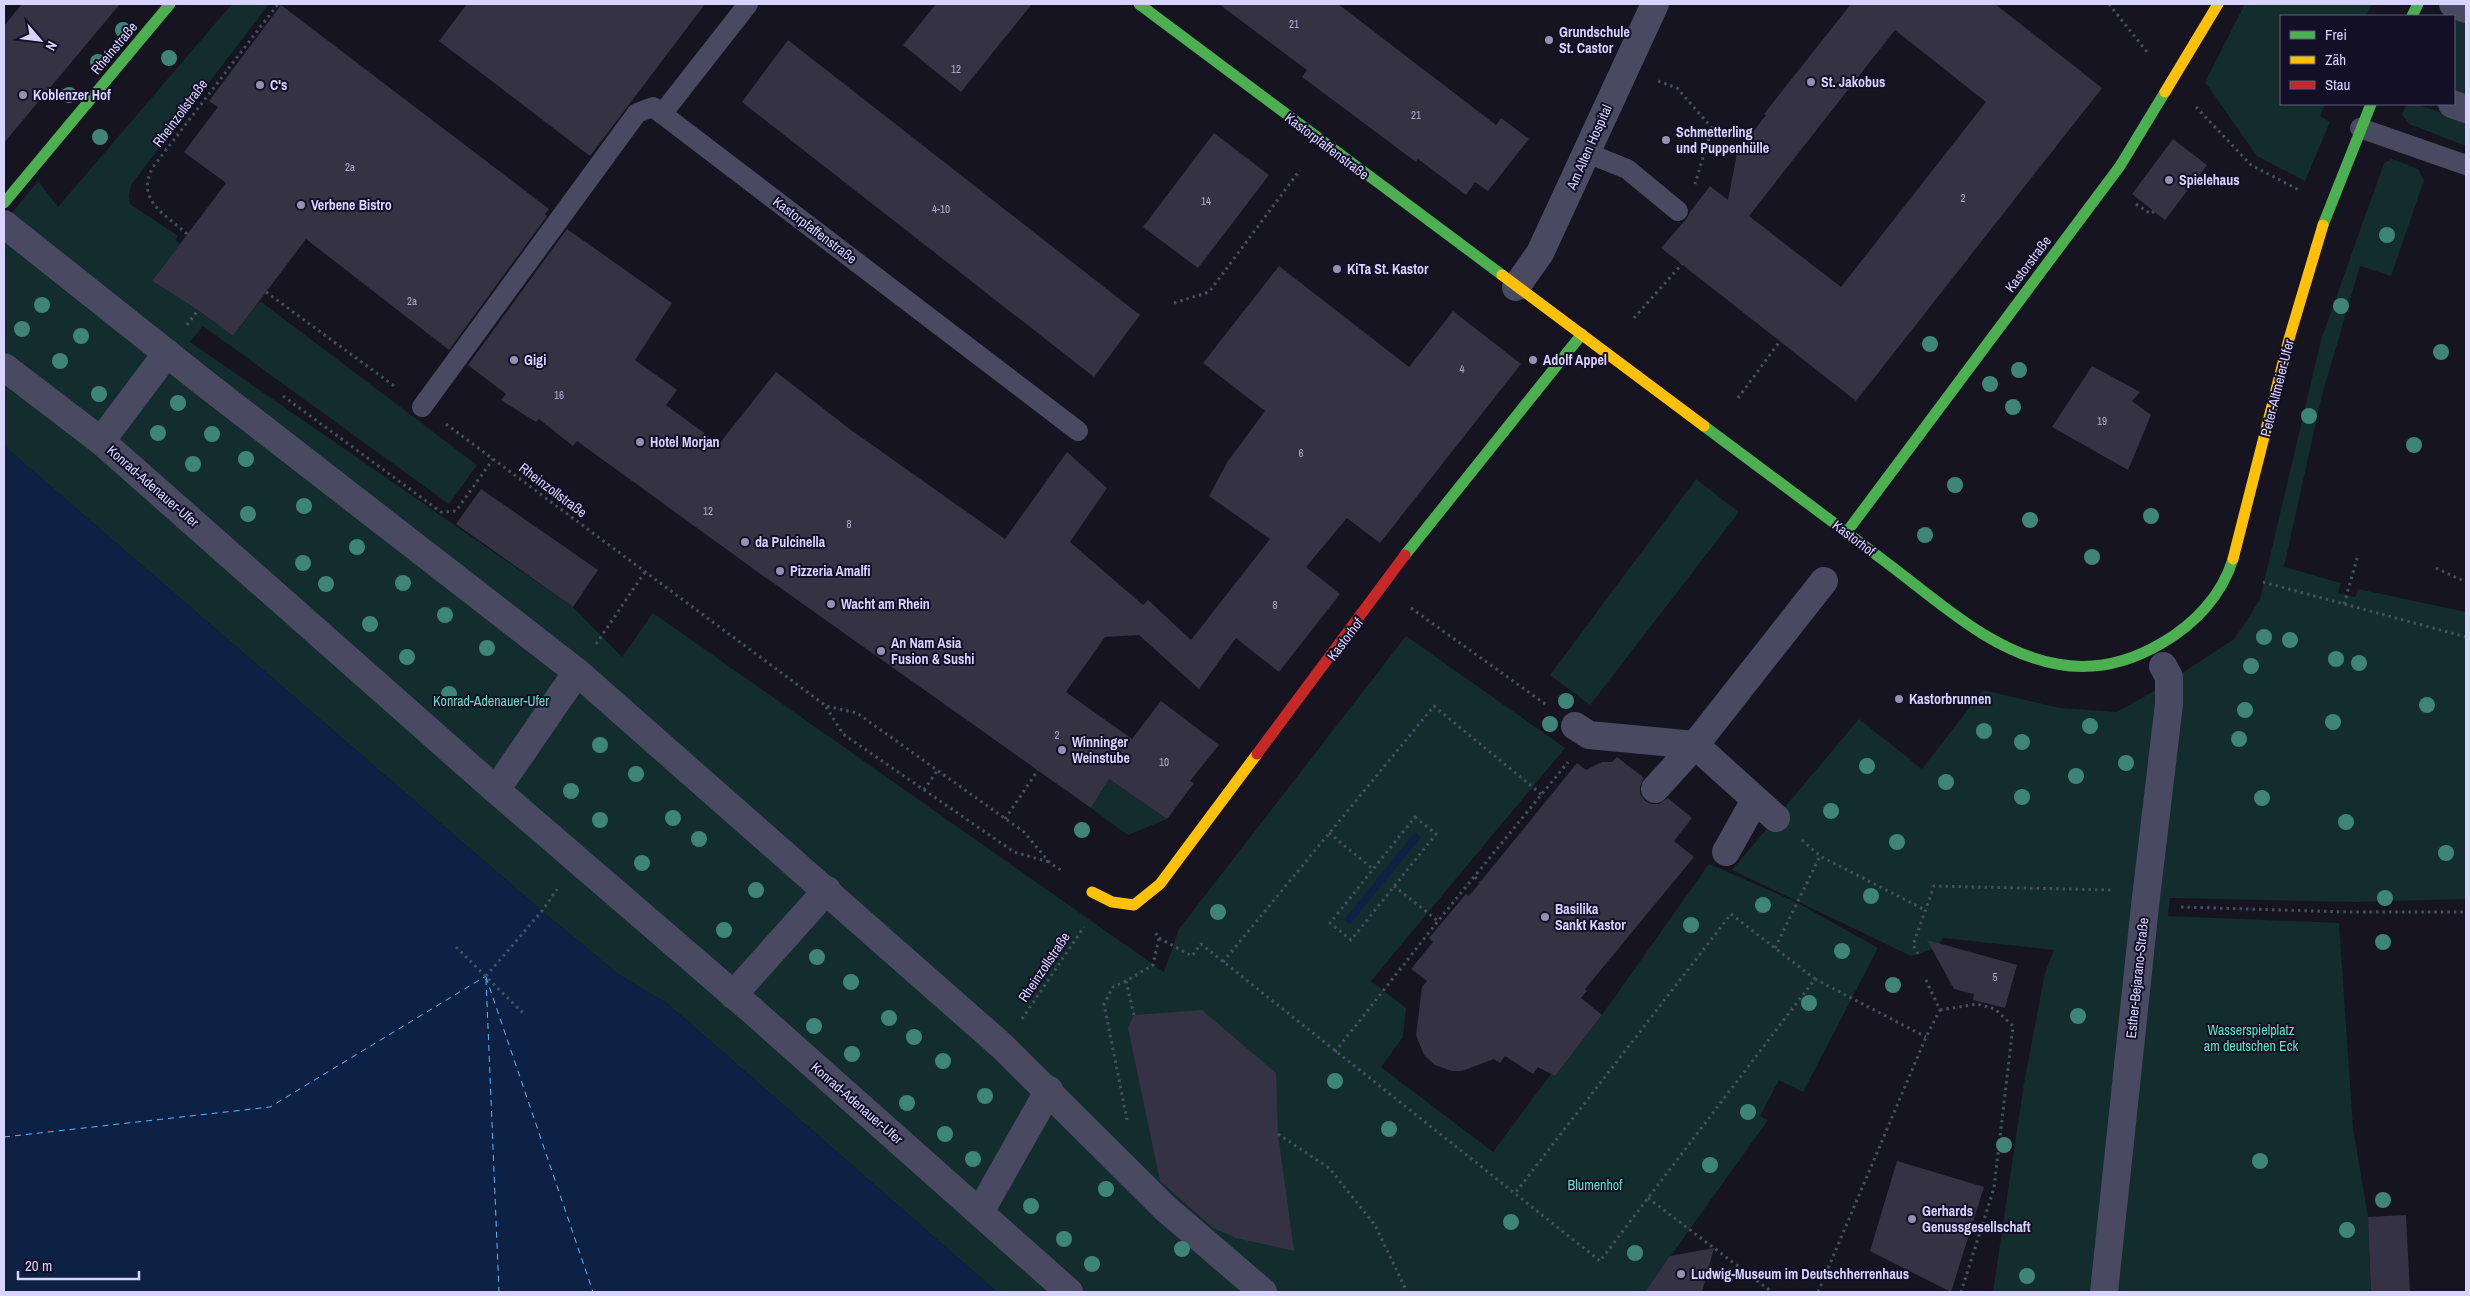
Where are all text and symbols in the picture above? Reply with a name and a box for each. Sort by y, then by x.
north arrow [15,15,65,65]
legend [2280,15,2455,105]
house number: 21 [1289,17,1299,31]
street label: Rheinstraße [87,18,141,78]
place label: Grundschule St. Castor [1559,23,1630,57]
text: Frei [2325,24,2347,45]
marker: Grundschule St. Castor [1543,34,1555,46]
text: N [42,38,61,54]
text: Zäh [2325,49,2346,70]
house number: 12 [951,62,961,76]
place label: St. Jakobus [1821,73,1885,91]
text: Stau [2325,74,2350,95]
street label: Rheinzollstraße [149,75,211,151]
place label: C's [270,76,287,94]
marker: St. Jakobus [1805,76,1817,88]
marker: C's [254,79,266,91]
place label: Koblenzer Hof [33,86,111,104]
marker: Koblenzer Hof [17,89,29,101]
street label: Am Alten Hospital [1562,102,1616,193]
house number: 21 [1411,108,1421,122]
street label: Kastorpfaffenstraße [1281,109,1373,183]
place label: Schmetterling und Puppenhülle [1676,123,1769,157]
marker: Schmetterling und Puppenhülle [1660,134,1672,146]
house number: 2a [345,160,355,174]
place label: Spielehaus [2179,171,2240,189]
marker: Spielehaus [2163,174,2175,186]
house number: 2 [1960,191,1966,205]
street label: Kastorpfaffenstraße [769,193,861,267]
house number: 14 [1201,194,1211,208]
place label: Verbene Bistro [311,196,392,214]
marker: Verbene Bistro [295,199,307,211]
house number: 4-10 [932,202,950,216]
street label: Kastorstraße [2001,232,2055,296]
place label: KiTa St. Kastor [1347,260,1429,278]
marker: KiTa St. Kastor [1331,263,1343,275]
house number: 2a [407,294,417,308]
street label: Peter-Altmeier-Ufer [2256,337,2298,438]
place label: Gigi [524,351,546,369]
place label: Adolf Appel [1543,351,1607,369]
marker: Gigi [508,354,520,366]
marker: Adolf Appel [1527,354,1539,366]
house number: 4 [1459,362,1465,376]
house number: 16 [554,388,564,402]
house number: 19 [2097,414,2107,428]
place label: Hotel Morjan [650,433,720,451]
marker: Hotel Morjan [634,436,646,448]
street label: Konrad-Adenauer-Ufer [103,441,203,531]
house number: 6 [1298,446,1304,460]
street label: Rheinzollstraße [515,459,591,521]
house number: 12 [703,504,713,518]
street label: Kastorhof [1829,516,1880,560]
house number: 8 [846,517,852,531]
place label: da Pulcinella [755,533,826,551]
marker: da Pulcinella [739,536,751,548]
place label: Pizzeria Amalfi [790,562,871,580]
marker: Pizzeria Amalfi [774,565,786,577]
place label: Wacht am Rhein [841,595,930,613]
marker: Wacht am Rhein [825,598,837,610]
house number: 8 [1272,598,1278,612]
street label: Kastorhof [1323,613,1367,664]
place label: An Nam Asia Fusion & Sushi [891,634,975,668]
marker: An Nam Asia Fusion & Sushi [875,645,887,657]
place label: Kastorbrunnen [1909,690,1991,708]
park label: Konrad-Adenauer-Ufer [433,692,549,710]
marker: Kastorbrunnen [1893,693,1905,705]
house number: 2 [1054,728,1060,742]
place label: Winninger Weinstube [1072,733,1130,767]
marker: Winninger Weinstube [1056,744,1068,756]
house number: 10 [1159,755,1169,769]
place label: Basilika Sankt Kastor [1555,900,1626,934]
marker: Basilika Sankt Kastor [1539,911,1551,923]
street label: Esther-Bejarano-Straße [2122,917,2152,1039]
street label: Rheinzollstraße [1014,929,1074,1005]
house number: 5 [1992,970,1998,984]
park label: Wasserspielplatz am deutschen Eck [2204,1021,2298,1055]
street label: Konrad-Adenauer-Ufer [807,1058,907,1148]
park label: Blumenhof [1568,1176,1623,1194]
place label: Gerhards Genussgesellschaft [1922,1202,2031,1236]
marker: Gerhards Genussgesellschaft [1906,1213,1918,1225]
scale bar [18,1248,139,1280]
text: 20 m [25,1255,52,1276]
place label: Ludwig-Museum im Deutschherrenhaus [1691,1265,1909,1283]
marker: Ludwig-Museum im Deutschherrenhaus [1675,1268,1687,1280]

